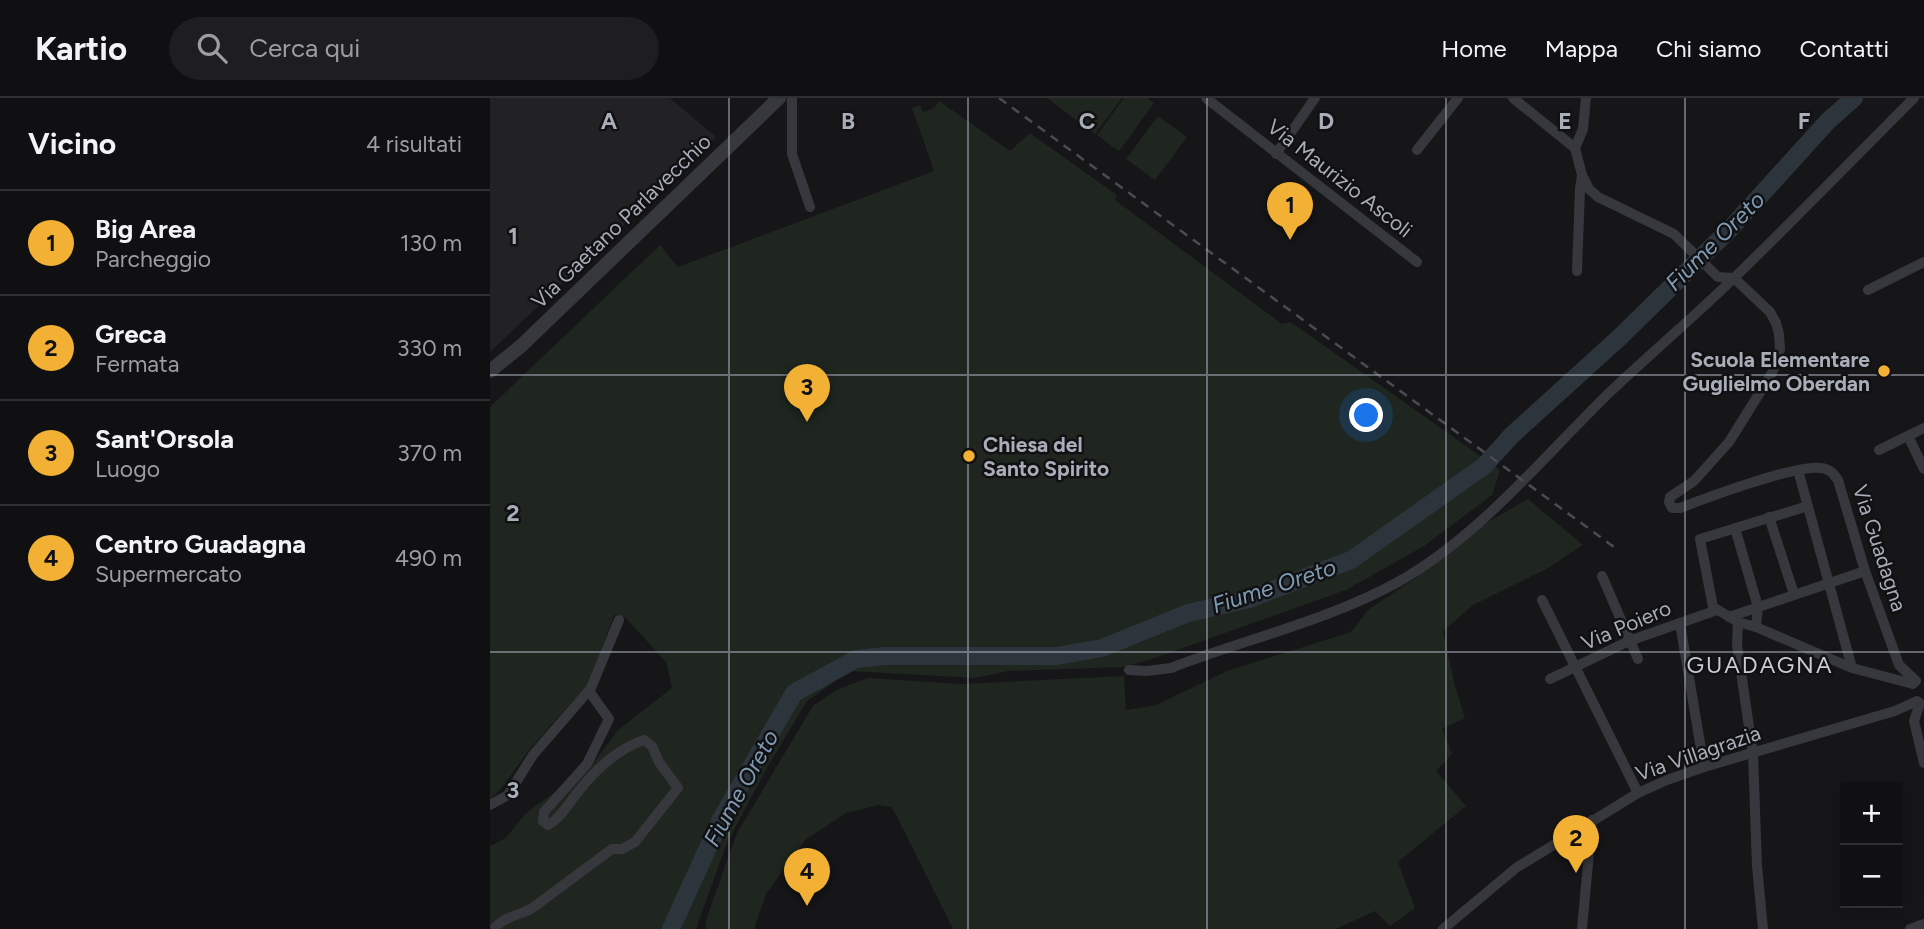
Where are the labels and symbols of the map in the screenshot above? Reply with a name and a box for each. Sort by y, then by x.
text: A [601,107,618,135]
text: B [841,107,855,135]
text: C [1079,107,1096,135]
text: D [1318,107,1334,135]
text: E [1558,107,1572,135]
text: F [1798,107,1811,135]
street label: Via Maurizio Ascoli [1263,114,1417,242]
street label: Via Gaetano Parlavecchio [526,129,716,313]
pin: 1 [1267,182,1313,240]
water label: Fiume Oreto [1660,186,1770,296]
text: 1 [508,222,518,250]
place label: Scuola Elementare Guglielmo Oberdan [1683,347,1870,396]
marker: Scuola Elementare Guglielmo Oberdan [1876,363,1892,379]
pin: 3 [784,364,830,422]
your location [1349,398,1383,432]
place label: Chiesa del Santo Spirito [983,432,1109,481]
marker: Chiesa del Santo Spirito [961,448,977,464]
street label: Via Guadagna [1848,482,1912,614]
text: 2 [506,499,520,527]
water label: Fiume Oreto [1208,553,1340,619]
street label: Via Poiero [1577,595,1675,655]
district label: GUADAGNA [1687,651,1834,679]
street label: Via Villagrazia [1632,720,1764,786]
water label: Fiume Oreto [697,725,785,851]
text: 3 [507,776,519,804]
pin: 2 [1553,815,1599,873]
pin: 4 [784,848,830,906]

